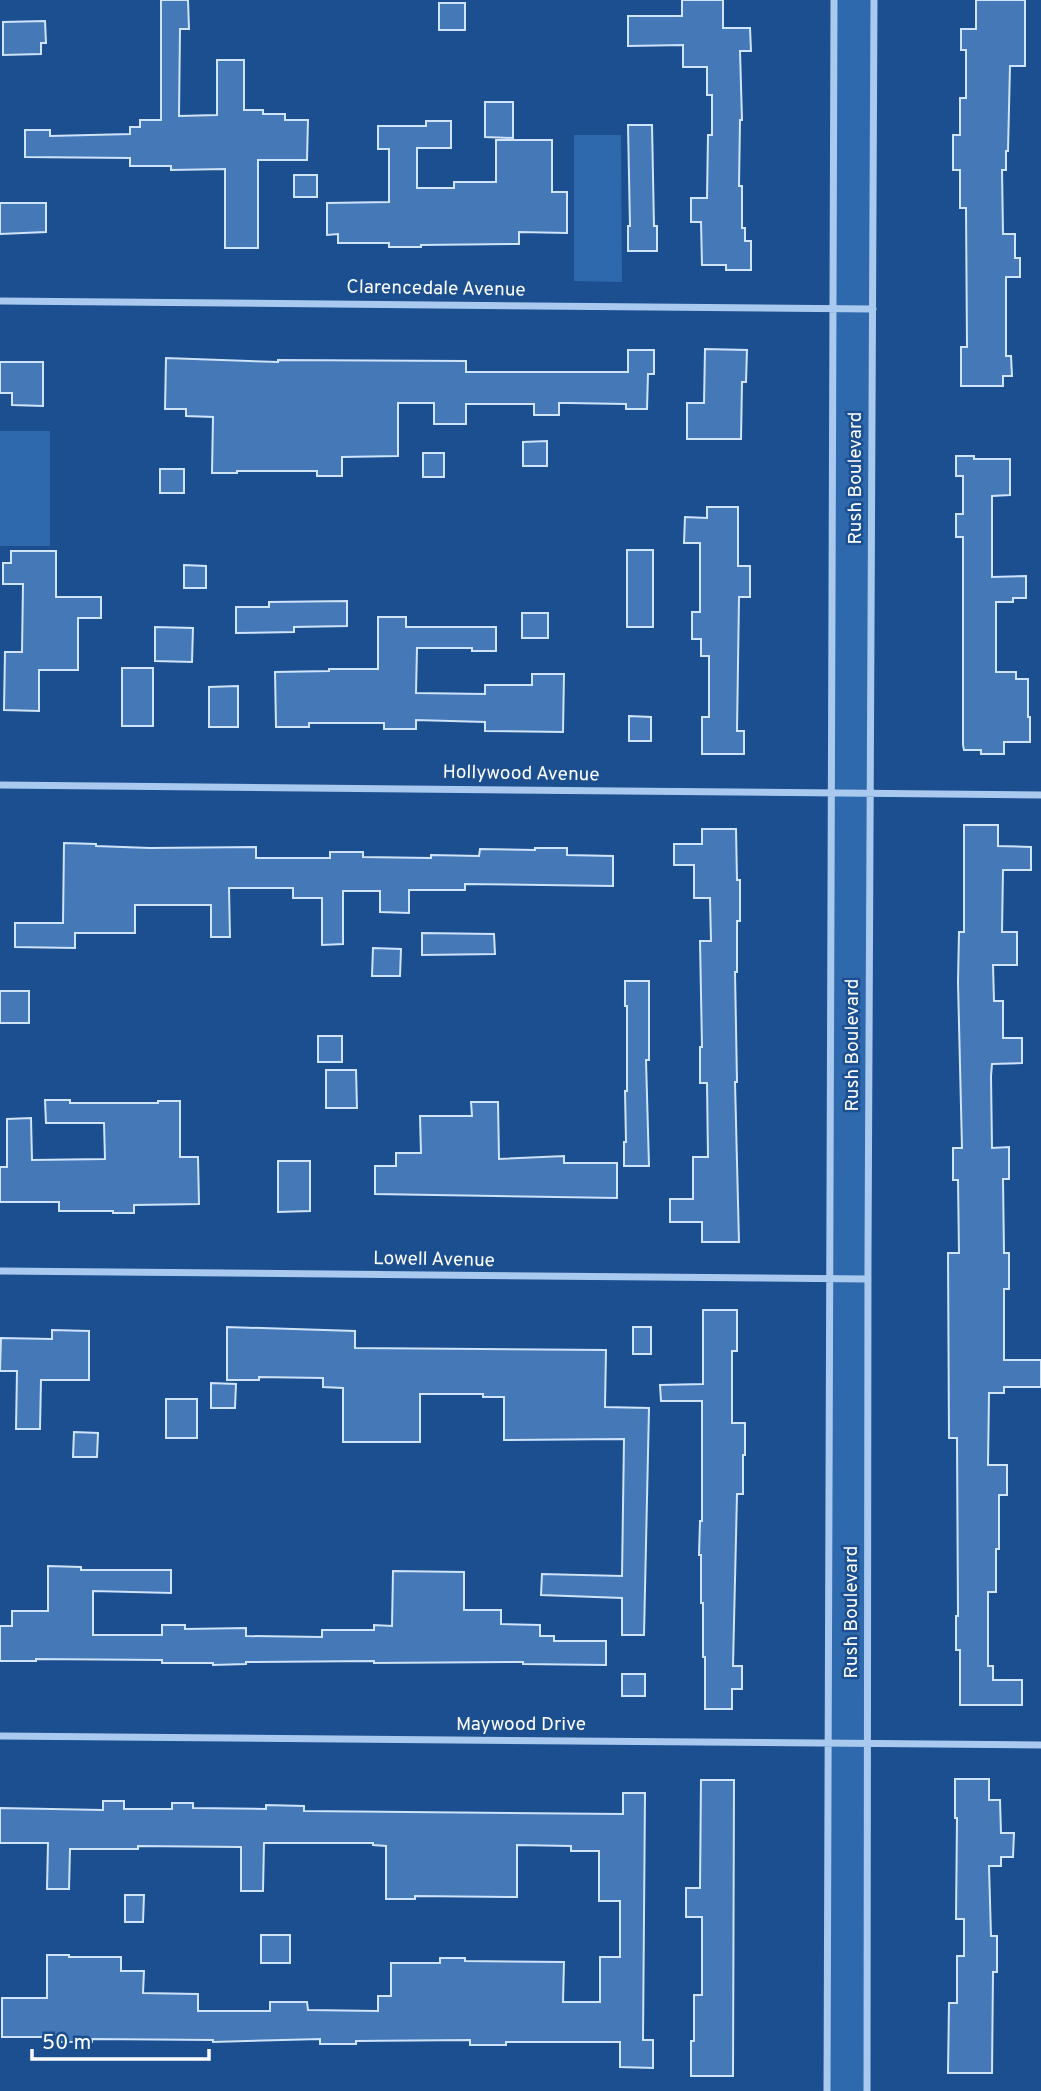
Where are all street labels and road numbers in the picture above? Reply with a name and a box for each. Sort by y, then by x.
street label: Clarencedale Avenue [346,275,526,303]
street label: Rush Boulevard [844,411,868,545]
street label: Hollywood Avenue [442,761,600,787]
street label: Rush Boulevard [841,978,865,1112]
street label: Lowell Avenue [373,1247,495,1273]
street label: Rush Boulevard [840,1545,864,1679]
street label: Maywood Drive [456,1713,586,1737]

